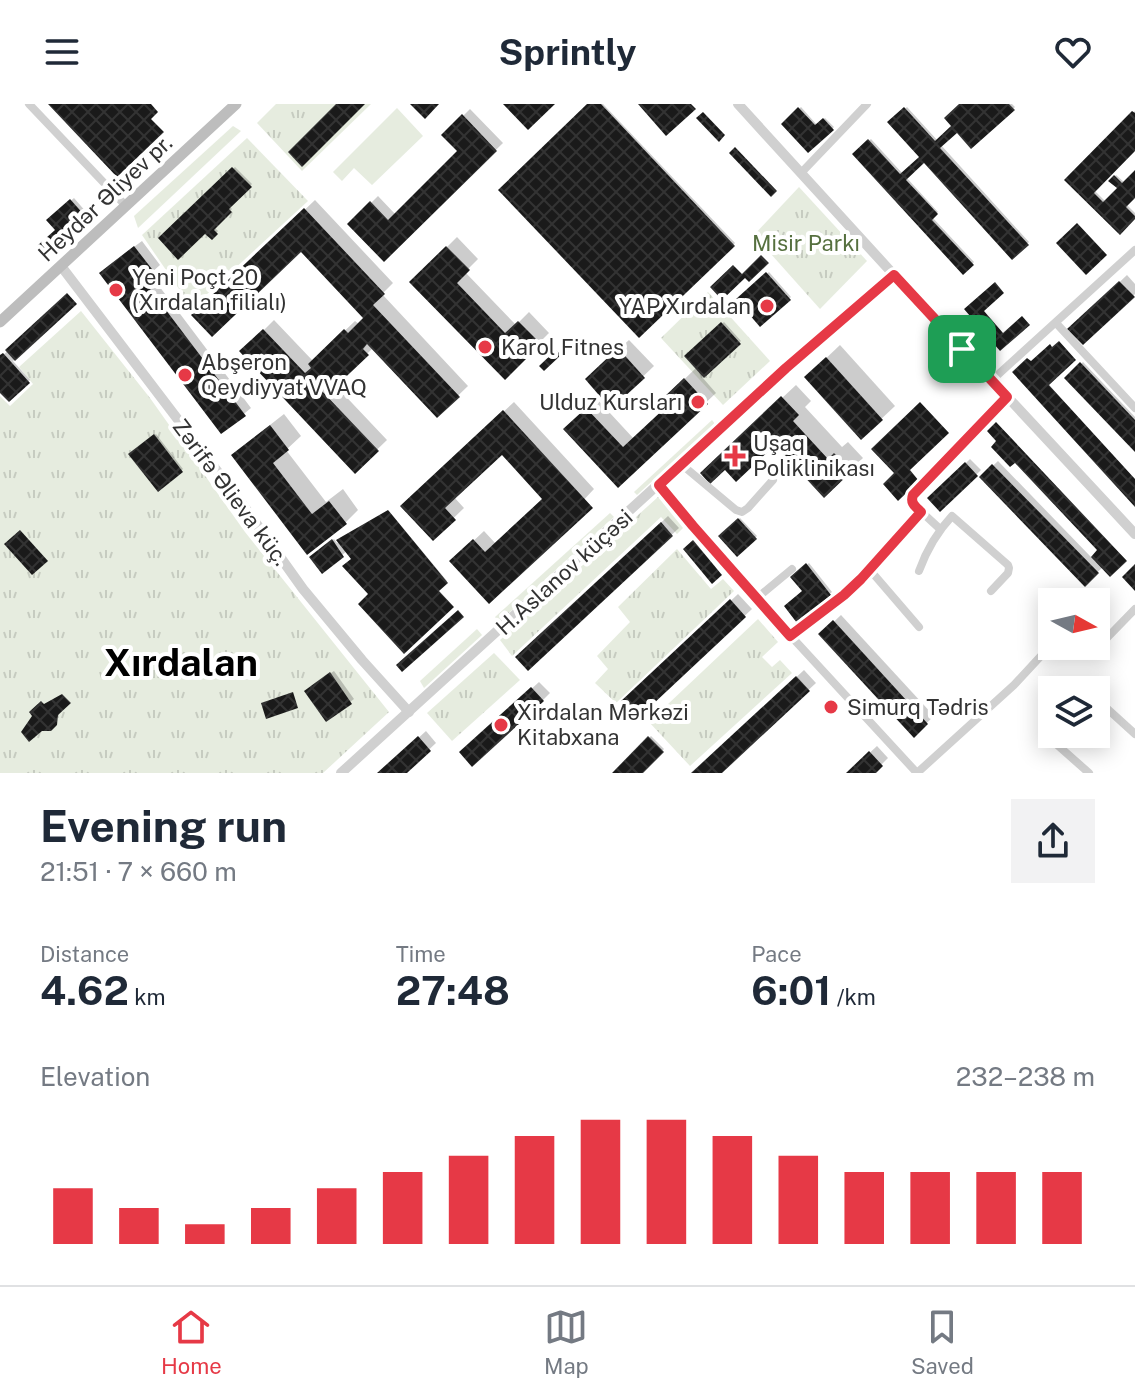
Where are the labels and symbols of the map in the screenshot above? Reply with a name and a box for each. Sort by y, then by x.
street label: Heydər Əliyev pr. [33,129,177,267]
park label: Misir Parkı [752,230,860,256]
place label: Yeni Poçt 20 (Xırdalan filialı) [132,264,287,315]
marker: Yeni Poçt 20 (Xırdalan filialı) [107,281,125,299]
place label: YAP Xırdalan [619,293,751,319]
marker: YAP Xırdalan [758,297,776,315]
pin [928,315,996,383]
place label: Karol Fitnes [501,334,624,360]
marker: Karol Fitnes [476,338,494,356]
place label: Abşeron Qeydiyyat VVAQ [201,349,367,400]
marker: Abşeron Qeydiyyat VVAQ [176,366,194,384]
place label: Ulduz Kursları [539,389,682,415]
marker: Ulduz Kursları [689,393,707,411]
street label: Zərifə Əlieva küç. [167,414,295,570]
place label: Uşaq Poliklinikası [753,430,875,481]
marker: Uşaq Poliklinikası [724,445,746,467]
street label: H.Aslanov küçəsi [490,504,638,640]
north arrow [1038,588,1110,660]
district label: Xırdalan [104,640,258,685]
place label: Simurq Tədris [847,694,989,720]
marker: Simurq Tədris [822,698,840,716]
place label: Xirdalan Mərkəzi Kitabxana [517,699,689,750]
marker: Xirdalan Mərkəzi Kitabxana [492,716,510,734]

